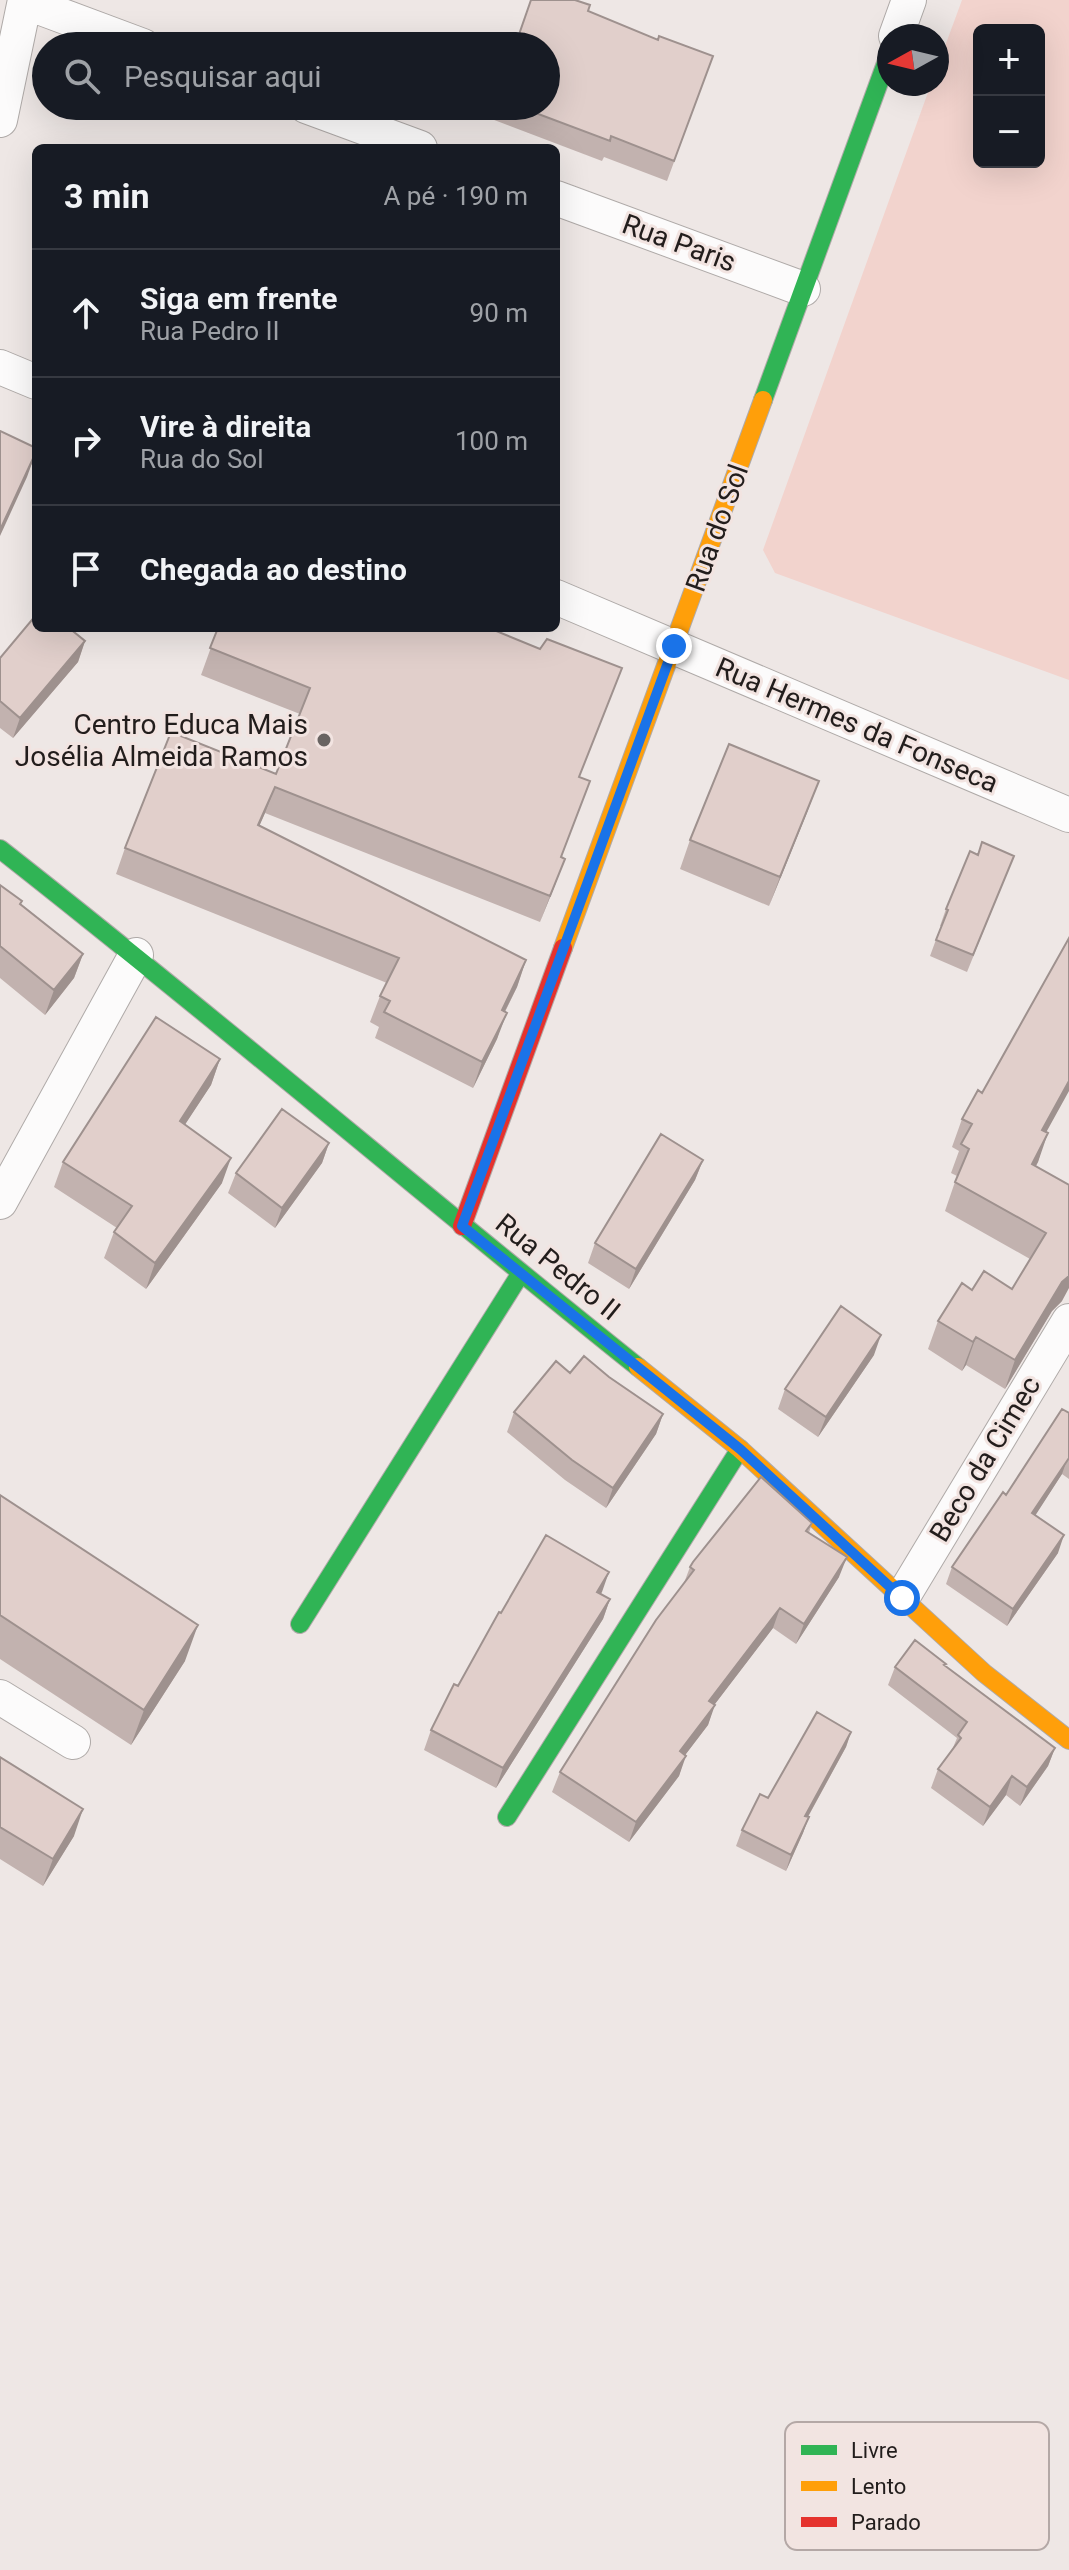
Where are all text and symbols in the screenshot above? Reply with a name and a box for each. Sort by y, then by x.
north arrow [877,24,949,96]
map controls [973,24,1045,168]
button: + [973,24,1045,96]
search box [32,32,560,120]
icon: search [60,54,104,98]
text: Pesquisar aqui [124,59,322,94]
button: − [973,96,1045,168]
text: 3 min [64,176,149,216]
text: A pé · 190 m [383,181,528,211]
street label: Rua Paris [618,207,740,279]
text: Siga em frente [140,281,338,316]
icon: ahead [64,291,108,335]
text: 90 m [470,298,528,328]
text: Rua Pedro II [140,316,280,346]
text: Vire à direita [140,409,311,444]
icon: right [64,419,108,463]
text: 100 m [455,426,528,456]
text: Rua do Sol [140,444,263,474]
street label: Rua do Sol [679,460,755,596]
icon: arrive [64,547,108,591]
text: Chegada ao destino [140,552,407,587]
route end [656,628,692,664]
street label: Rua Hermes da Fonseca [711,650,1003,800]
place label: Centro Educa Mais Josélia Almeida Ramos [15,708,308,773]
marker: Centro Educa Mais Josélia Almeida Ramos [315,731,333,749]
street label: Rua Pedro II [489,1207,627,1327]
street label: Beco da Cimec [923,1370,1047,1548]
route start [884,1580,920,1616]
legend [785,2422,1049,2550]
text: Livre [851,2438,898,2463]
text: Lento [851,2474,906,2499]
text: Parado [851,2510,921,2535]

